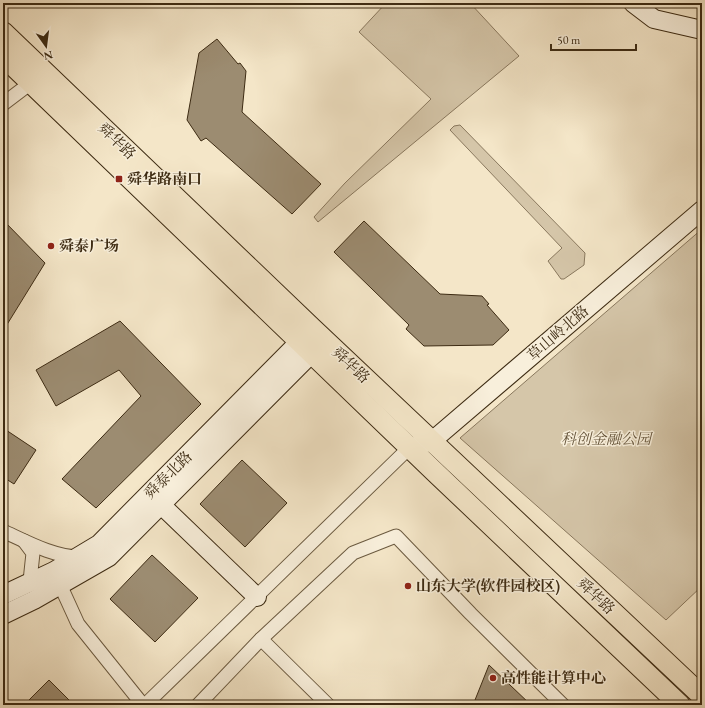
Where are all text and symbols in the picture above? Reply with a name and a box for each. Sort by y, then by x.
north arrow [26,26,66,66]
scale bar [551,26,636,52]
text: 50 m [557,32,581,48]
text: N [42,48,54,64]
street label: 舜华路 [95,118,140,163]
place label: 舜华路南口 [127,169,202,188]
marker: 舜华路南口 [114,174,124,184]
place label: 舜泰广场 [59,236,119,255]
marker: 舜泰广场 [46,241,56,251]
street label: 草山岭北路 [523,301,592,364]
street label: 舜华路 [328,342,374,387]
park label: 科创金融公园 [561,429,653,448]
street label: 舜泰北路 [140,447,196,503]
street label: 舜华路 [573,573,619,618]
place label: 山东大学(软件园校区) [416,576,561,595]
marker: 山东大学(软件园校区) [403,581,413,591]
place label: 高性能计算中心 [501,668,606,687]
marker: 高性能计算中心 [488,673,498,683]

